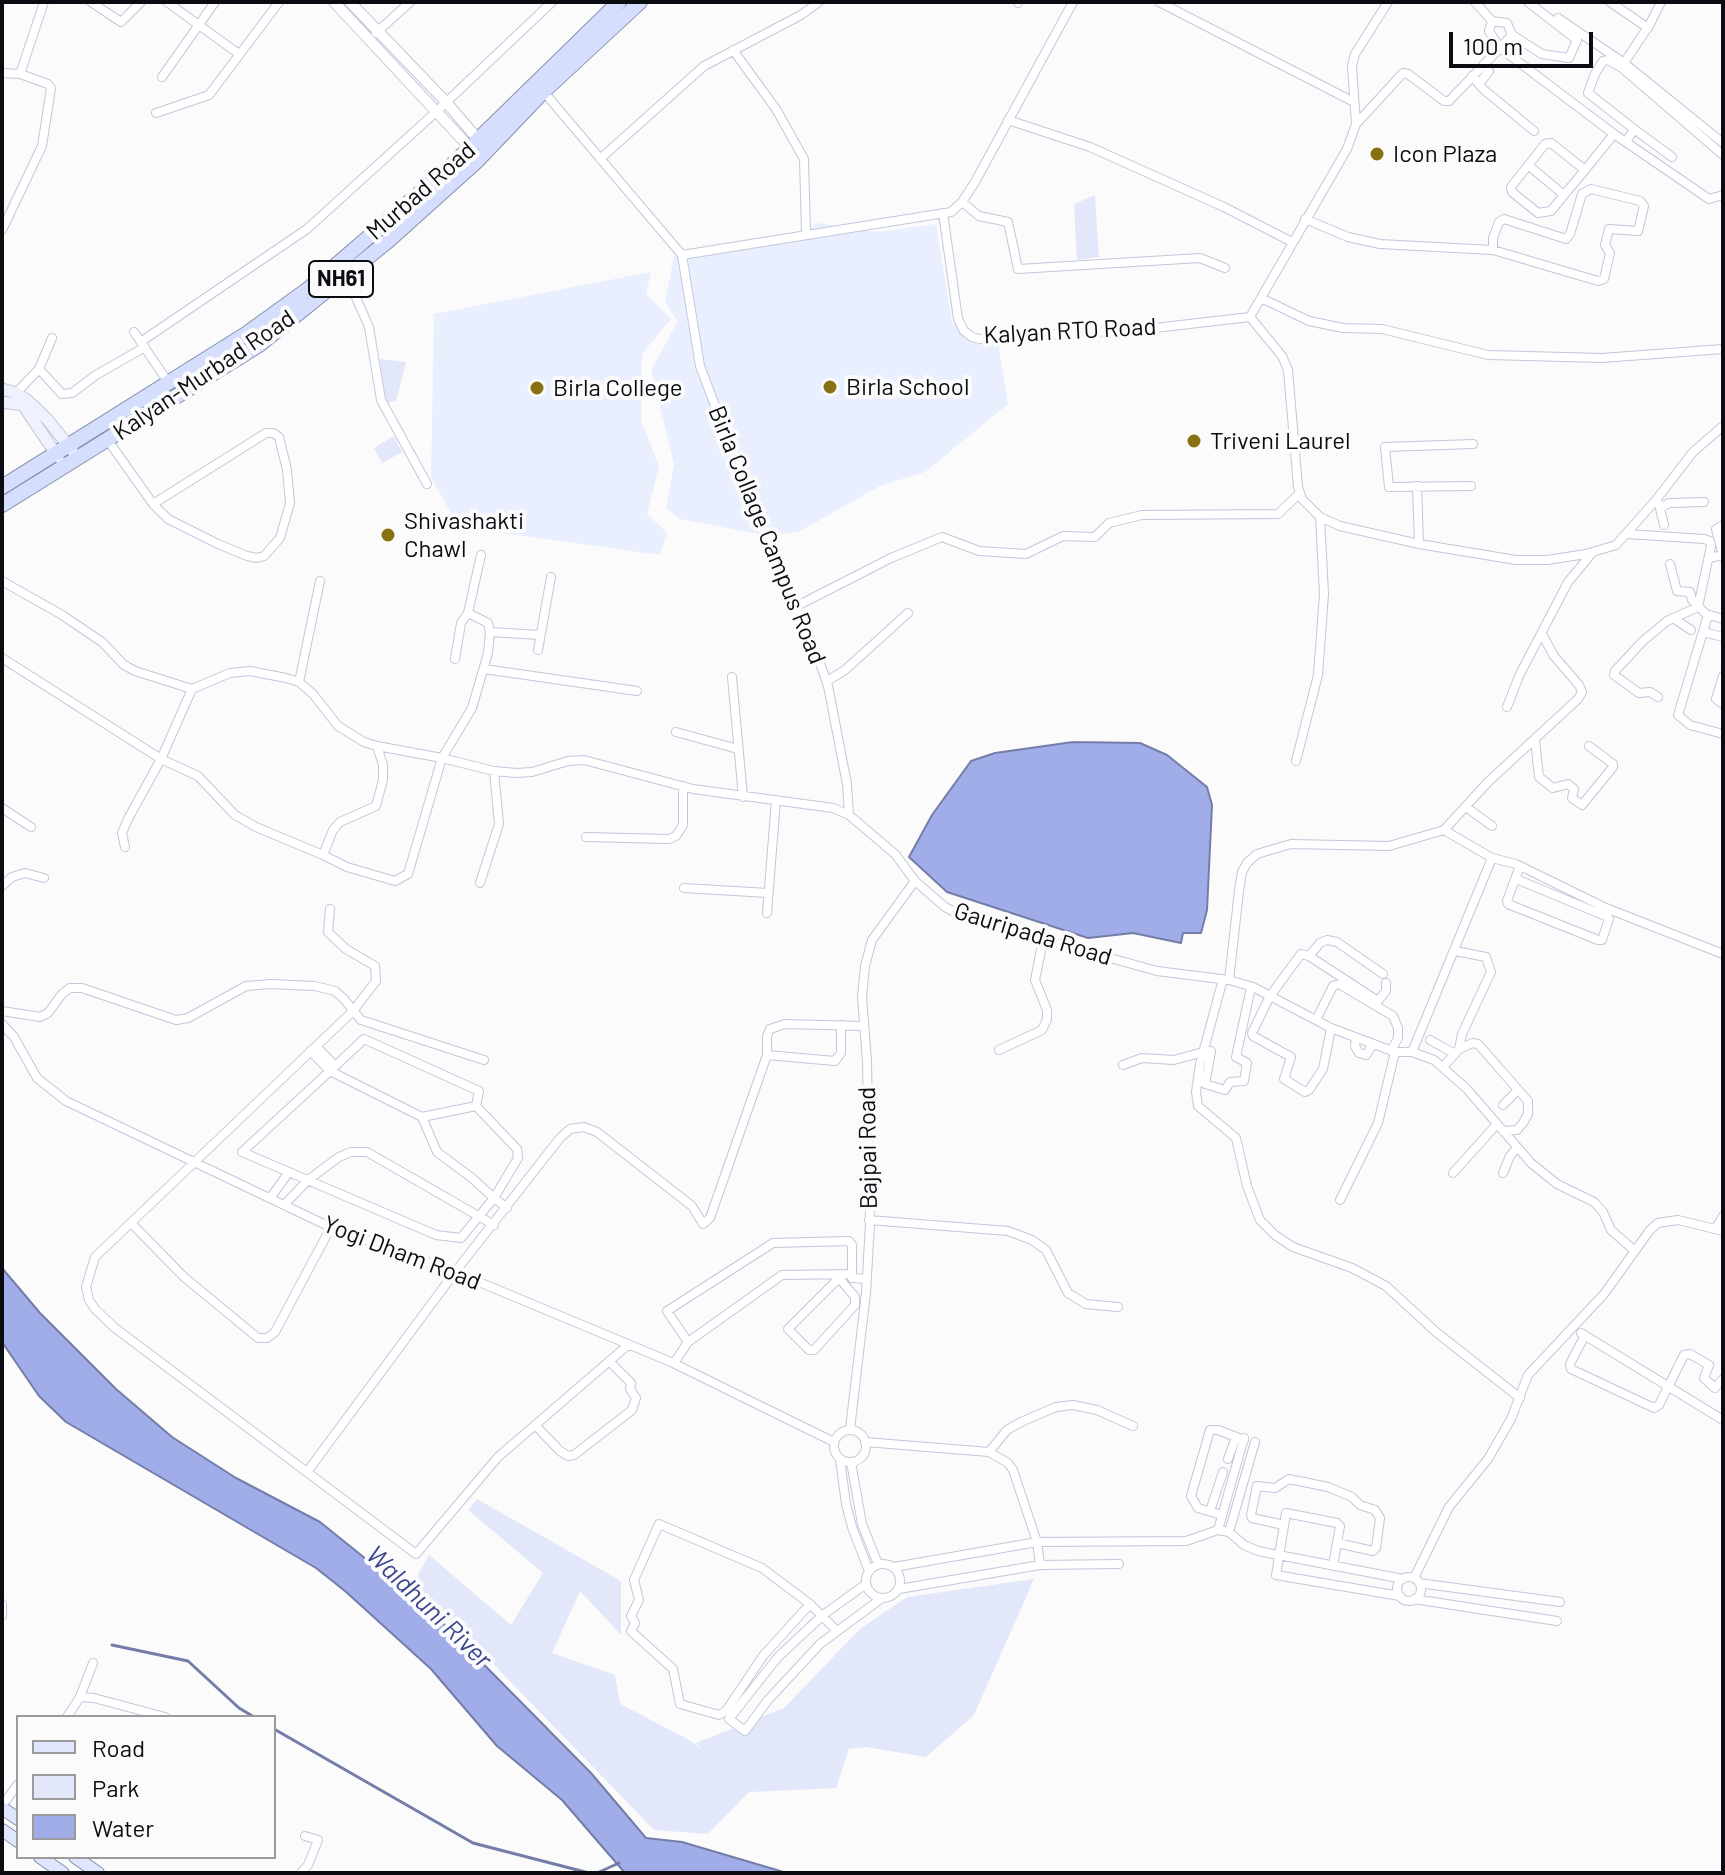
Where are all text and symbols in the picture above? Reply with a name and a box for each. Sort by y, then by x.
scale bar [1453,16,1597,66]
text: 100 m [1463,31,1523,60]
street label: Murbad Road [361,136,481,246]
place label: Icon Plaza [1393,140,1497,168]
marker: Icon Plaza [1368,145,1386,163]
road number: NH61 [309,261,373,297]
street label: Kalyan-Murbad Road [108,304,300,446]
street label: Kalyan RTO Road [983,312,1157,350]
place label: Birla School [846,373,969,401]
place label: Birla College [553,374,683,402]
marker: Birla School [821,378,839,396]
marker: Birla College [528,379,546,397]
street label: Birla Collage Campus Road [702,402,832,668]
place label: Triveni Laurel [1210,427,1351,455]
marker: Triveni Laurel [1185,432,1203,450]
place label: Shivashakti Chawl [404,507,524,563]
marker: Shivashakti Chawl [379,526,397,544]
street label: Gauripada Road [951,896,1115,972]
street label: Bajpai Road [853,1086,883,1210]
street label: Yogi Dham Road [319,1210,485,1296]
water label: Waldhuni River [360,1539,498,1675]
legend [16,1715,276,1859]
text: Road [92,1733,145,1762]
text: Park [92,1773,139,1802]
text: Water [92,1813,154,1842]

